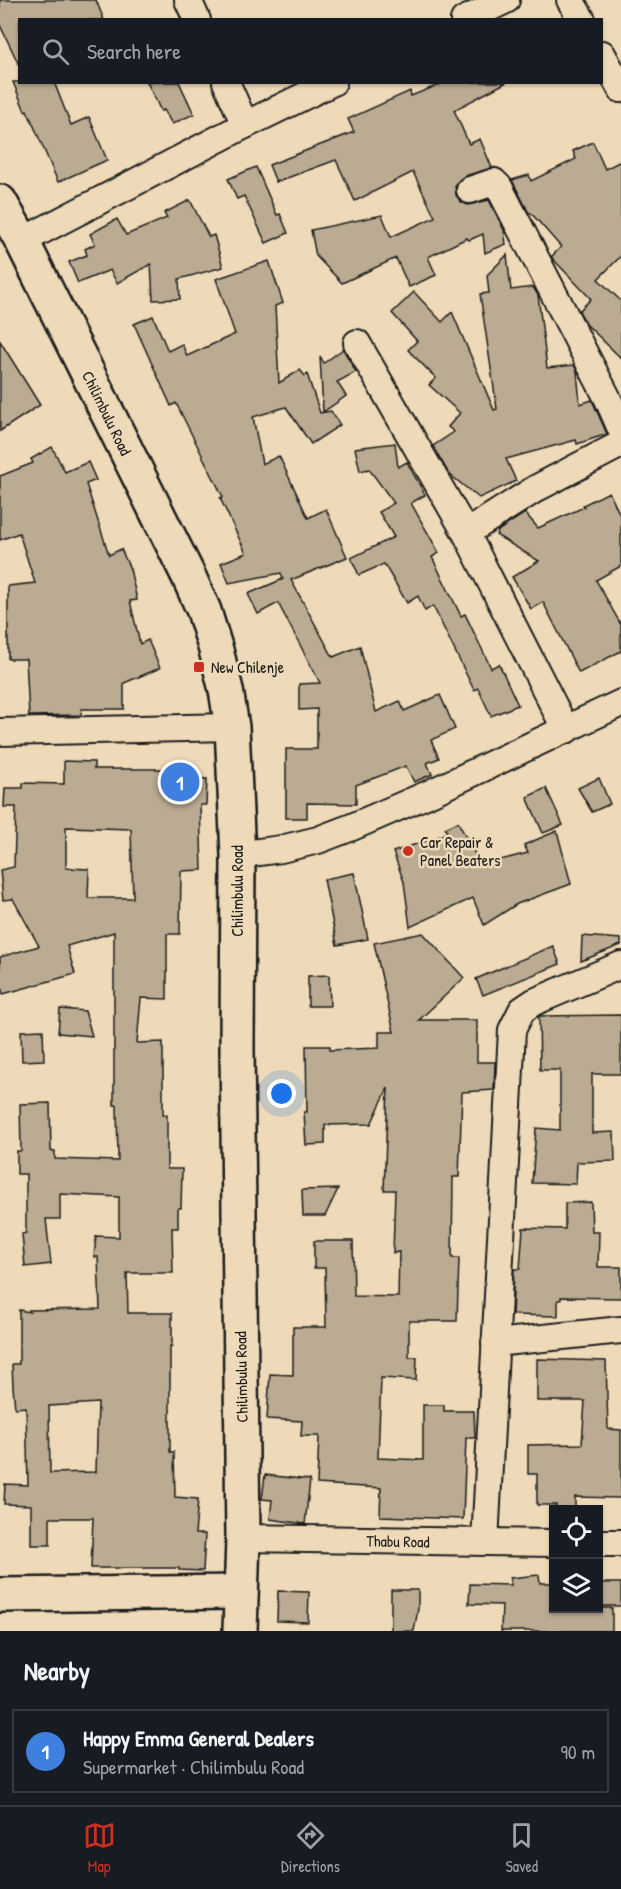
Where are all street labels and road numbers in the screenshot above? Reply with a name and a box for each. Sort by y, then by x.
street label: Chilimbulu Road [77,367,137,459]
street label: Chilimbulu Road [226,845,248,937]
street label: Chilimbulu Road [229,1331,253,1423]
street label: Thabu Road [366,1529,430,1553]

